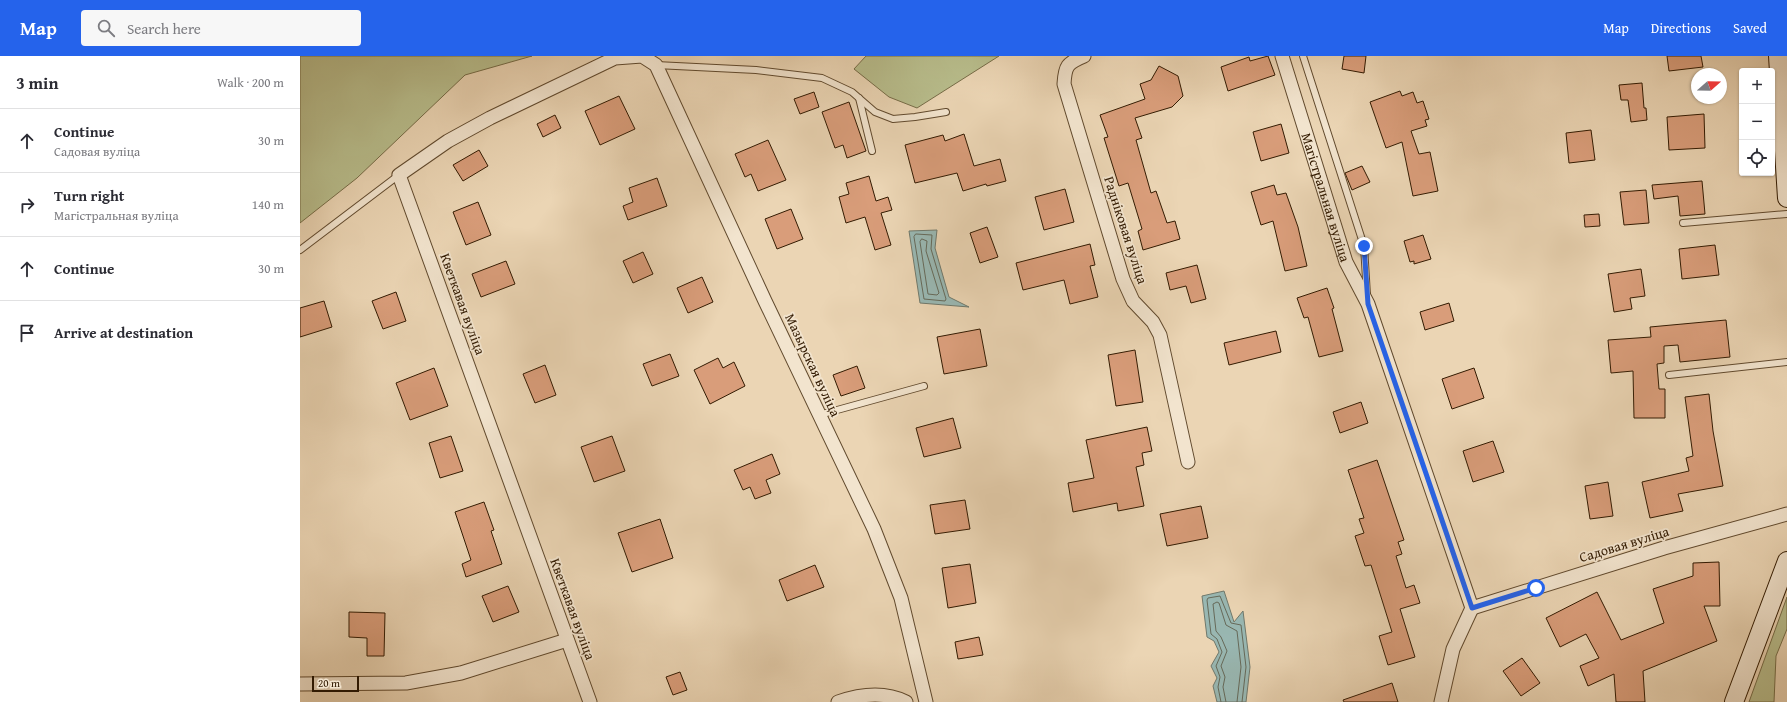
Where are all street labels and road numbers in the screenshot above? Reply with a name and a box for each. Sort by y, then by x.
street label: Магістральная вуліца [1296,130,1355,265]
street label: Радніковая вуліца [1099,174,1153,287]
street label: Кветкавая вуліца [435,250,491,358]
street label: Мазырская вуліца [780,310,846,420]
street label: Садовая вуліца [1577,521,1672,567]
street label: Кветкавая вуліца [545,555,601,663]

